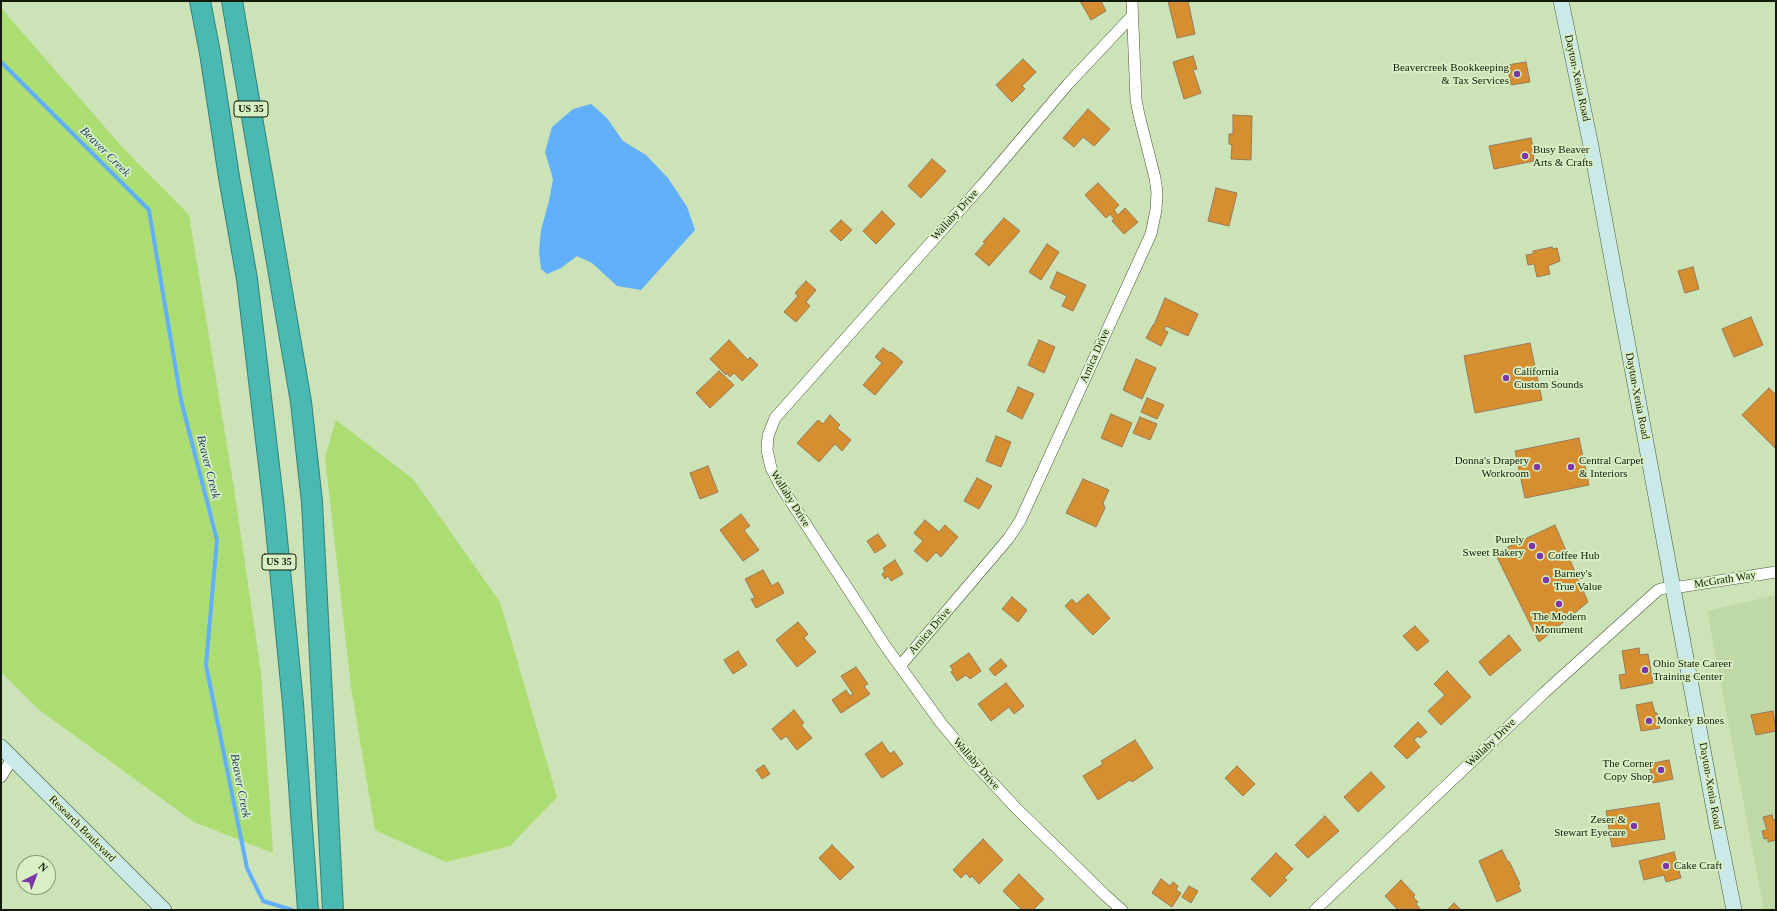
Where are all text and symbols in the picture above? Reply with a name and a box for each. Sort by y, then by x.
street label: Dayton-Xenia Road [1561,33,1593,123]
place label: Beavercreek Bookkeeping & Tax Services [1393,61,1509,87]
marker: Beavercreek Bookkeeping & Tax Services [1512,69,1522,79]
road number: US 35 [234,101,268,117]
water label: Beaver Creek [77,124,133,180]
place label: Busy Beaver Arts & Crafts [1533,143,1593,169]
marker: Busy Beaver Arts & Crafts [1520,151,1530,161]
street label: Wallaby Drive [929,187,981,243]
street label: Arnica Drive [1077,327,1113,385]
street label: Dayton-Xenia Road [1622,351,1652,441]
place label: California Custom Sounds [1514,365,1583,391]
marker: California Custom Sounds [1501,373,1511,383]
water label: Beaver Creek [193,434,223,500]
place label: Donna's Drapery Workroom [1455,454,1529,480]
place label: Central Carpet & Interiors [1579,454,1643,480]
marker: Donna's Drapery Workroom [1532,462,1542,472]
marker: Central Carpet & Interiors [1566,462,1576,472]
street label: Wallaby Drive [767,468,813,530]
place label: Purely Sweet Bakery [1463,533,1524,559]
marker: Purely Sweet Bakery [1527,541,1537,551]
place label: Coffee Hub [1548,549,1599,563]
marker: Coffee Hub [1535,551,1545,561]
road number: US 35 [262,554,296,570]
place label: Barney's True Value [1554,567,1602,593]
street label: McGrath Way [1693,569,1757,591]
marker: Barney's True Value [1541,575,1551,585]
marker: The Modern Monument [1554,599,1564,609]
street label: Arnica Drive [906,605,954,657]
place label: The Modern Monument [1532,610,1586,636]
place label: Ohio State Career Training Center [1653,657,1732,683]
marker: Ohio State Career Training Center [1640,665,1650,675]
place label: Monkey Bones [1657,714,1724,728]
street label: Wallaby Drive [1463,716,1519,770]
marker: Monkey Bones [1644,716,1654,726]
street label: Wallaby Drive [950,735,1002,793]
street label: Dayton-Xenia Road [1696,741,1724,831]
water label: Beaver Creek [227,753,253,819]
place label: The Corner Copy Shop [1603,757,1653,783]
marker: The Corner Copy Shop [1656,765,1666,775]
street label: Research Boulevard [46,793,118,865]
place label: Zeser & Stewart Eyecare [1554,813,1626,839]
marker: Zeser & Stewart Eyecare [1629,821,1639,831]
north arrow [16,855,56,895]
place label: Cake Craft [1674,859,1722,873]
text: N [36,860,50,874]
marker: Cake Craft [1661,861,1671,871]

